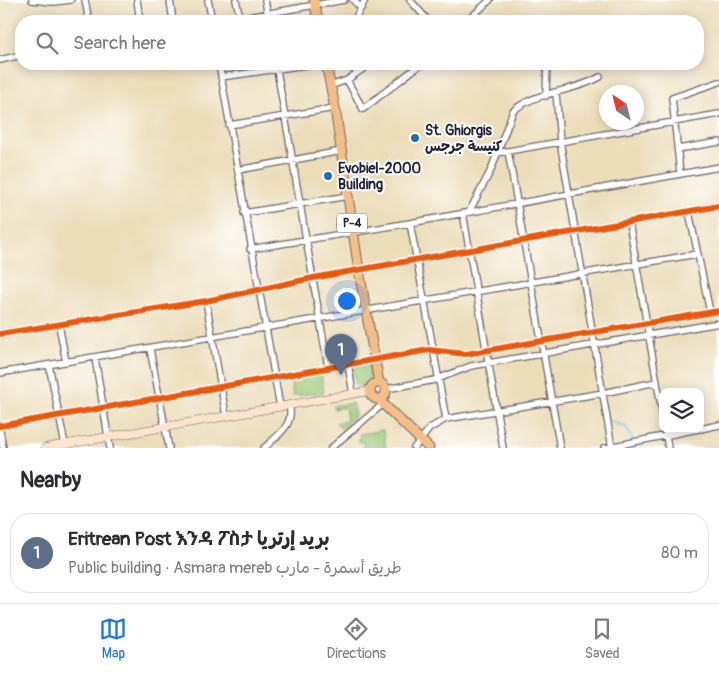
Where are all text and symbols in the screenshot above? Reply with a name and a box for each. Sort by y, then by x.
search box [15,15,704,70]
icon: search [33,29,61,57]
text: Search here [73,31,166,55]
north arrow [599,85,644,130]
place label: St. Ghiorgis كنيسة جرجس [425,122,503,155]
marker: St. Ghiorgis كنيسة جرجس [409,132,421,144]
place label: Evobiel-2000 Building [338,160,422,193]
marker: Evobiel-2000 Building [322,170,334,182]
road number: P-4 [337,214,367,232]
your location [334,288,360,314]
pin: 1 [325,334,357,375]
map controls [659,388,704,433]
button: layers [659,388,704,433]
text: Nearby [20,467,81,494]
text: Eritrean Post እንዳ ፖስታ بريد إرتريا [68,527,330,551]
text: 1 [34,543,40,563]
text: 80 m [661,543,698,563]
text: Public building · Asmara mereb طريق أسمرة - مارب [68,558,402,578]
tab: Map [99,615,127,662]
tab: Directions [326,615,386,662]
tab: Saved [585,615,620,662]

